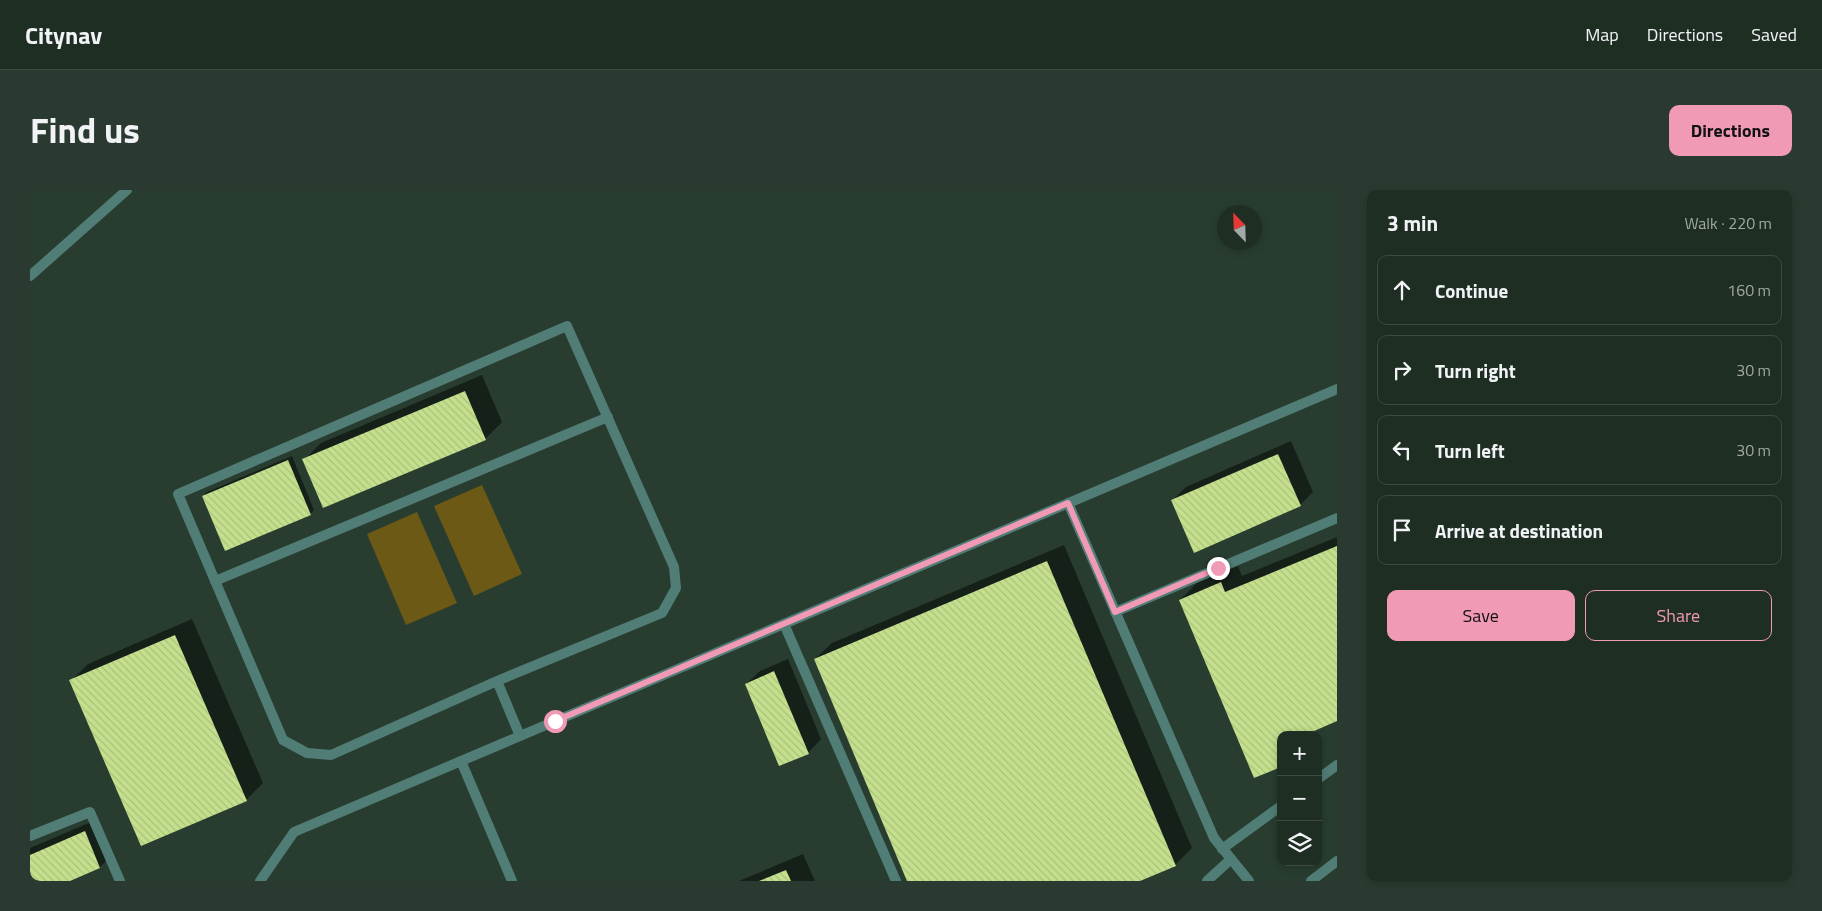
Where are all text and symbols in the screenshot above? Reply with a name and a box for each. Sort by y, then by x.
text: Citynav [25,17,102,53]
text: Map [1585,21,1619,48]
text: Directions [1647,21,1723,48]
text: Saved [1751,21,1797,48]
text: Find us [30,103,140,157]
button: Directions [1669,105,1792,156]
north arrow [1217,205,1262,250]
text: 3 min [1387,207,1438,239]
text: Walk · 220 m [1684,211,1772,235]
icon: ahead [1388,276,1416,304]
text: Continue [1435,276,1508,305]
text: 160 m [1727,278,1771,302]
icon: right [1388,356,1416,384]
text: Turn right [1435,356,1516,385]
text: 30 m [1736,358,1771,382]
icon: left [1388,436,1416,464]
text: Turn left [1435,436,1505,465]
text: 30 m [1736,438,1771,462]
icon: arrive [1388,516,1416,544]
text: Arrive at destination [1435,516,1603,545]
route end [1207,557,1230,580]
button: Save [1387,590,1575,641]
button: Share [1585,590,1772,641]
route start [544,710,567,733]
map controls [1277,731,1322,866]
button: + [1277,731,1322,776]
button: − [1277,776,1322,821]
button: layers [1277,821,1322,866]

